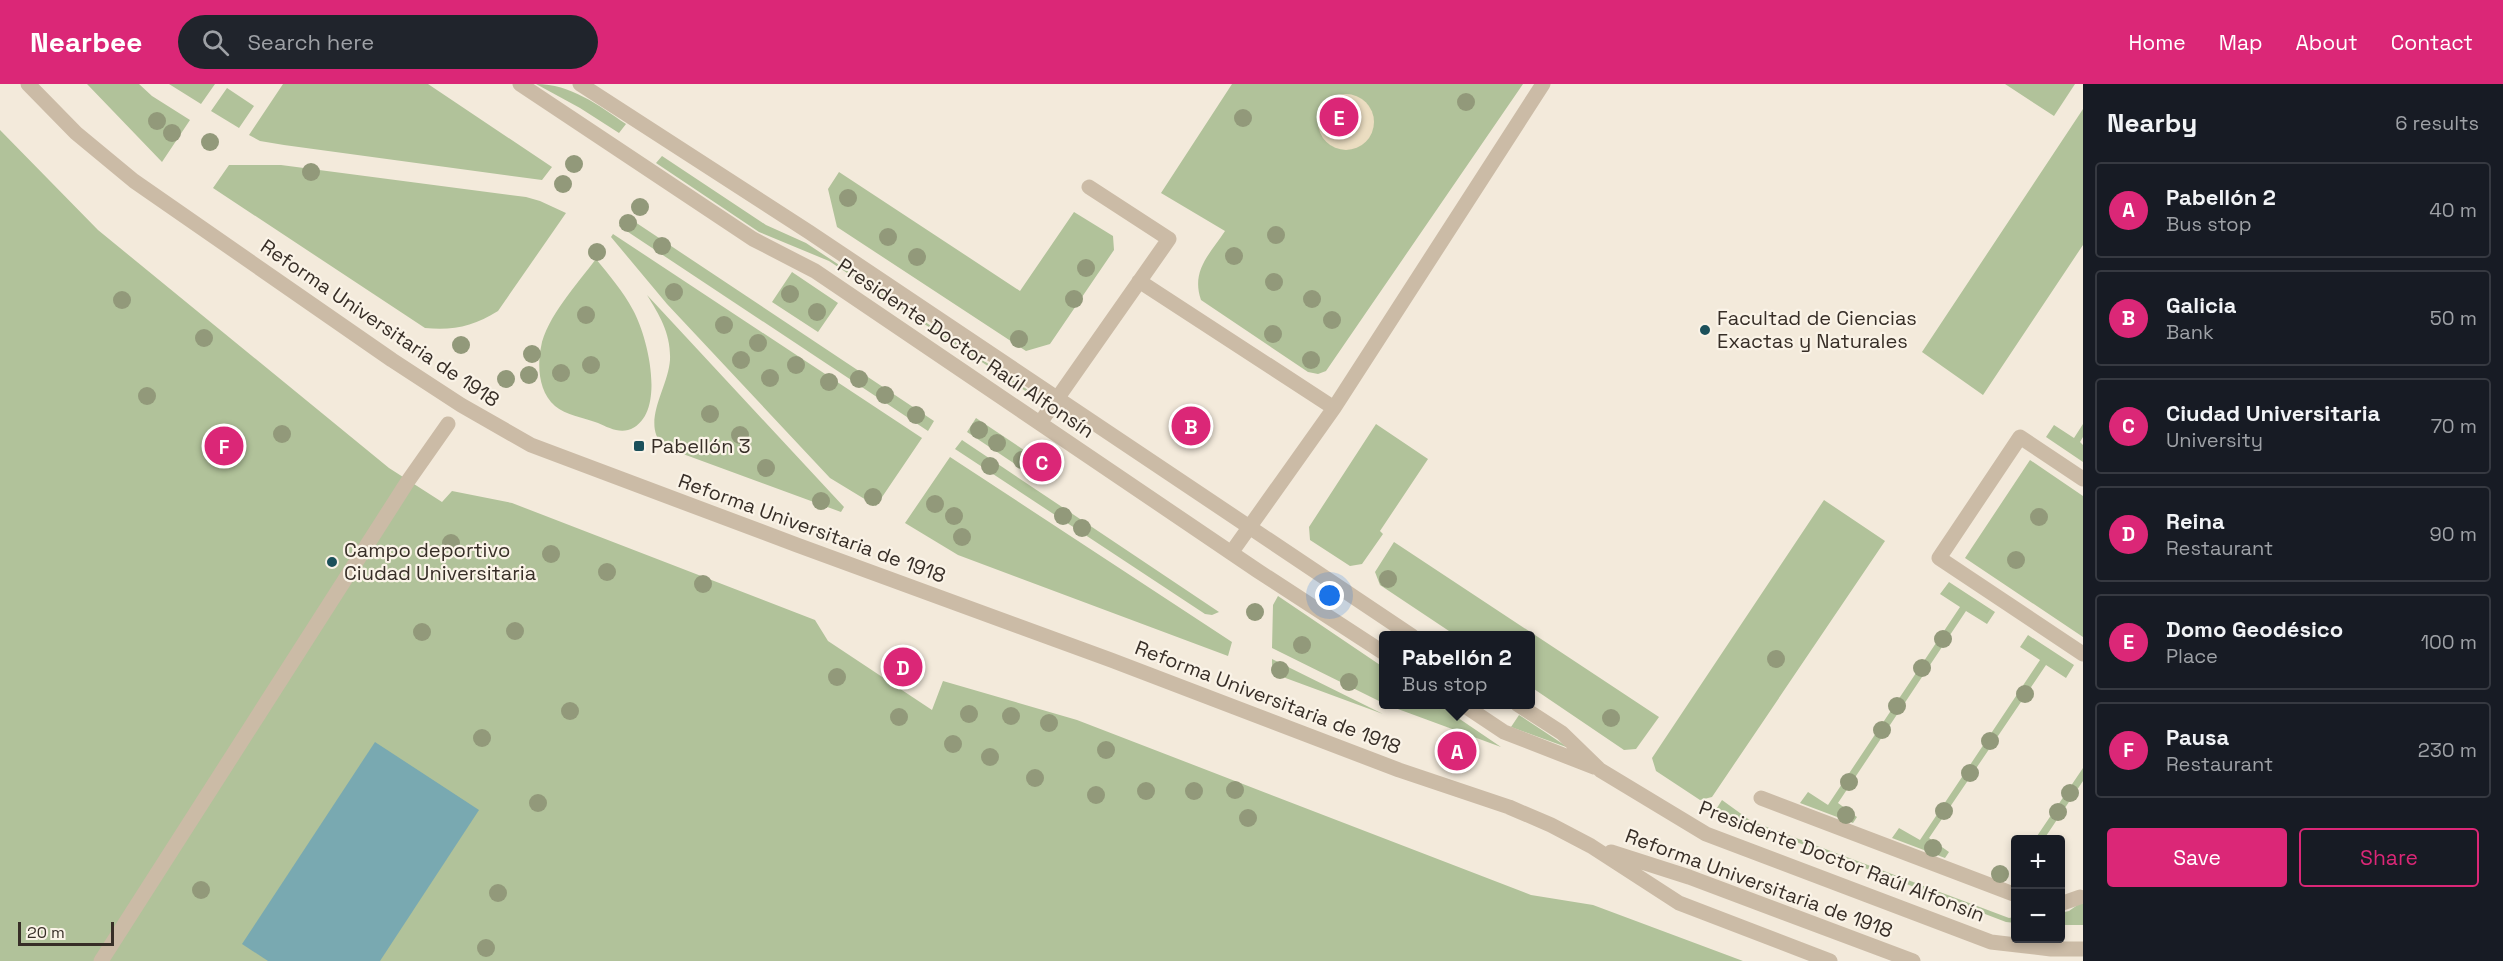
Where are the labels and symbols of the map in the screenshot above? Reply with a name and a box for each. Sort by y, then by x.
pin: E [1320,94,1358,140]
street label: Reforma Universitaria de 1918 [256,233,504,413]
street label: Presidente Doctor Raúl Alfonsín [833,252,1099,444]
place label: Facultad de Ciencias Exactas y Naturales [1717,305,1917,354]
marker: Facultad de Ciencias Exactas y Naturales [1698,323,1712,337]
pin: B [1172,404,1210,448]
pin: F [204,424,244,469]
place label: Pabellón 3 [651,433,751,459]
marker: Pabellón 3 [632,439,646,453]
pin: C [1022,440,1062,484]
street label: Reforma Universitaria de 1918 [675,467,949,589]
place label: Campo deportivo Ciudad Universitaria [344,537,536,586]
marker: Campo deportivo Ciudad Universitaria [325,555,339,569]
your location [1315,581,1344,610]
street label: Reforma Universitaria de 1918 [1131,634,1405,760]
pin: D [884,644,922,690]
pin: A [1438,728,1476,774]
street label: Presidente Doctor Raúl Alfonsín [1695,794,1989,928]
street label: Reforma Universitaria de 1918 [1622,822,1896,944]
scale bar [18,919,114,946]

